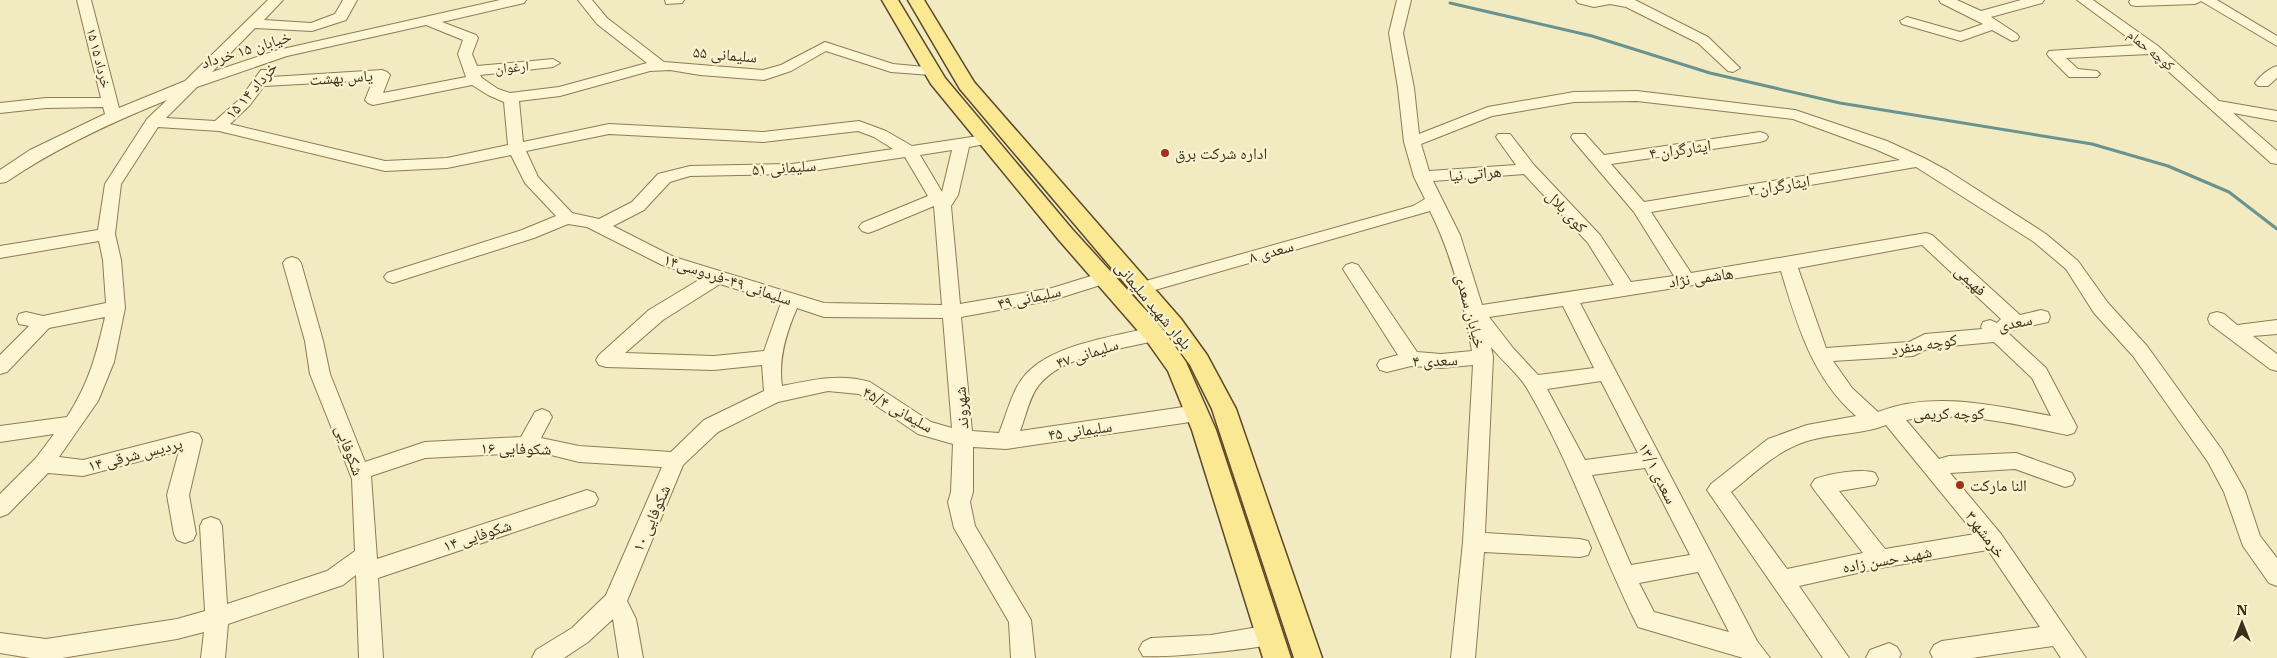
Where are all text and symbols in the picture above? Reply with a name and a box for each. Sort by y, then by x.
street label: کوچه حمام [2123,25,2179,75]
street label: ۱۵ خرداد ۱۵ [82,26,116,90]
street label: خیابان ۱۵ خرداد [198,26,294,73]
street label: سلیمانی ۵۵ [692,41,758,68]
street label: ۱۵ خرداد ۱۴ [221,57,281,123]
street label: ارغوان [494,57,530,77]
street label: یاس بهشت [309,65,374,90]
street label: ایثارگران ۴ [1648,135,1712,164]
place label: اداره شرکت برق [1175,143,1267,164]
marker: اداره شرکت برق [1159,147,1171,159]
street label: سلیمانی ۵۱ [751,155,817,180]
street label: هراتی نیا [1448,161,1502,186]
street label: ایثارگران ۲ [1747,170,1812,201]
street label: کوی بلال [1541,185,1592,238]
street label: سعدی ۸ [1246,235,1296,268]
street label: سلیمانی ۴۹-فردوسی۱۴ [661,249,795,310]
street label: بلوار شهید سلیمانی [1110,257,1197,354]
street label: فهیمی [1950,260,1991,300]
street label: هاشمی نژاد [1667,263,1735,292]
street label: خیابان سعدی [1451,272,1491,351]
street label: سلیمانی ۴۹ [995,281,1063,314]
street label: سعدی [1996,309,2034,336]
street label: کوچه منفرد [1890,329,1959,359]
street label: سلیمانی ۴۷ [1053,334,1121,373]
street label: سعدی ۴ [1412,349,1458,372]
street label: سلیمانی ۴۵/۴ [859,381,937,437]
street label: شهروند [950,386,972,430]
street label: کوچه کریمی [1913,403,1985,424]
street label: سلیمانی ۴۵ [1047,416,1113,445]
street label: شکوفایی [330,422,369,478]
street label: پردیس شرقی ۱۴ [86,433,185,476]
street label: شکوفایی ۱۶ [480,437,552,460]
street label: سعدی ۱۳/۱ [1633,439,1682,507]
place label: النا مارکت [1970,475,2027,495]
marker: النا مارکت [1954,479,1966,491]
street label: شکوفایی ۱۰ [627,482,675,555]
street label: خرمشهر۳ [1962,506,2010,562]
street label: شکوفایی ۱۴ [440,515,514,556]
street label: شهید حسن زاده [1841,541,1934,578]
north arrow [2217,598,2267,648]
text: N [2236,601,2248,619]

